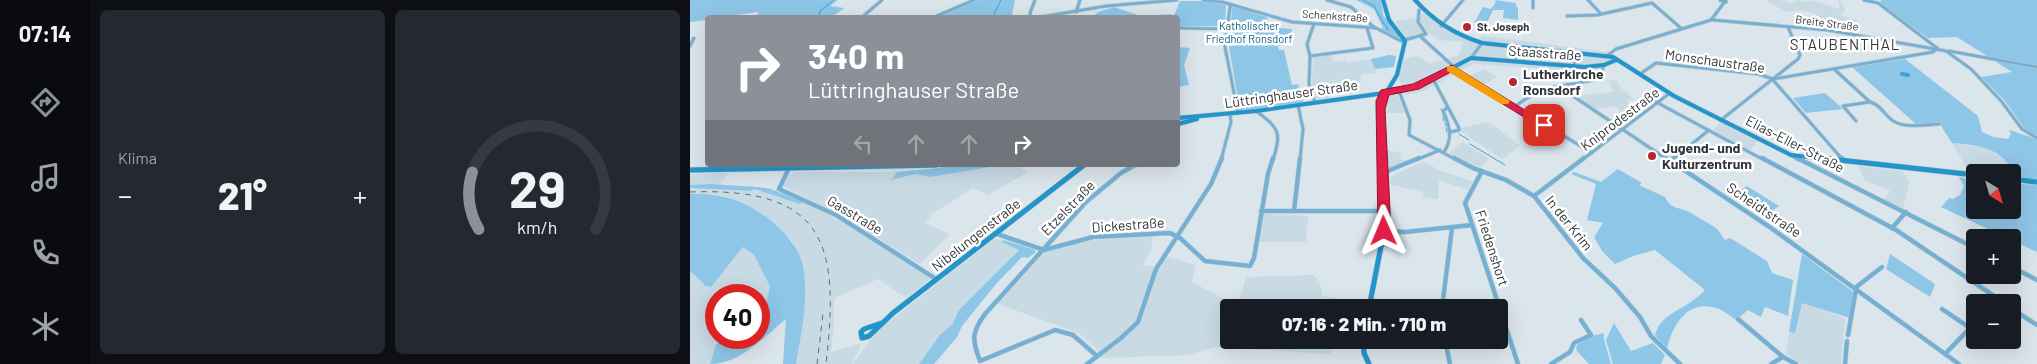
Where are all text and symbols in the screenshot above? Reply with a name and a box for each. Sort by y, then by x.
street label: Schenkstraße [1302,7,1369,24]
street label: Breite Straße [1795,12,1859,33]
park label: Katholischer Friedhof Ronsdorf [1206,19,1292,45]
text: 07:14 [19,20,71,46]
place label: St. Joseph [1477,20,1529,33]
marker: St. Joseph [1461,21,1473,33]
text: 340 m [808,34,904,76]
icon: right [725,35,790,100]
district label: STAUBENTHAL [1790,35,1900,53]
street label: Staasstraße [1508,41,1582,64]
street label: Monschaustraße [1664,45,1766,76]
place label: Lutherkirche Ronsdorf [1523,65,1604,98]
text: Lüttringhauser Straße [808,76,1019,102]
street label: Lüttringhauser Straße [1223,76,1359,111]
marker: Lutherkirche Ronsdorf [1507,76,1519,88]
street label: Kniprodestraße [1577,83,1662,154]
icon: directions [28,85,63,120]
pin [1523,104,1565,146]
icon: arrive [1530,111,1558,139]
street label: Elias-Eller-Straße [1743,111,1847,176]
icon: left [849,130,877,158]
icon: ahead [902,130,930,158]
icon: ahead [955,130,983,158]
icon: right [1008,130,1036,158]
place label: Jugend- und Kulturzentrum [1662,139,1752,172]
text: Klima [118,148,157,167]
marker: Jugend- und Kulturzentrum [1646,150,1658,162]
text: 29 [509,156,566,218]
icon: music [28,160,63,195]
north arrow [1966,164,2021,219]
map controls [1966,164,2021,349]
text: 21° [218,172,267,218]
street label: Etzelstraße [1037,177,1098,239]
text: − [118,178,132,212]
text: + [353,178,367,212]
street label: Scheidtstraße [1724,178,1805,241]
street label: Gasstraße [825,191,886,238]
street label: In der Krim [1542,192,1597,254]
street label: Nibelungenstraße [928,195,1024,275]
position arrow [1357,204,1409,256]
street label: Friedenshort [1472,208,1513,288]
street label: Dickestraße [1091,213,1165,236]
text: km/h [517,216,558,238]
button: + [1966,229,2021,284]
icon: phone [28,235,63,270]
speed limit sign: 40 [705,284,770,349]
button: − [1966,294,2021,349]
icon: climate [28,309,63,344]
text: 07:16 · 2 Min. · 710 m [1282,312,1446,335]

